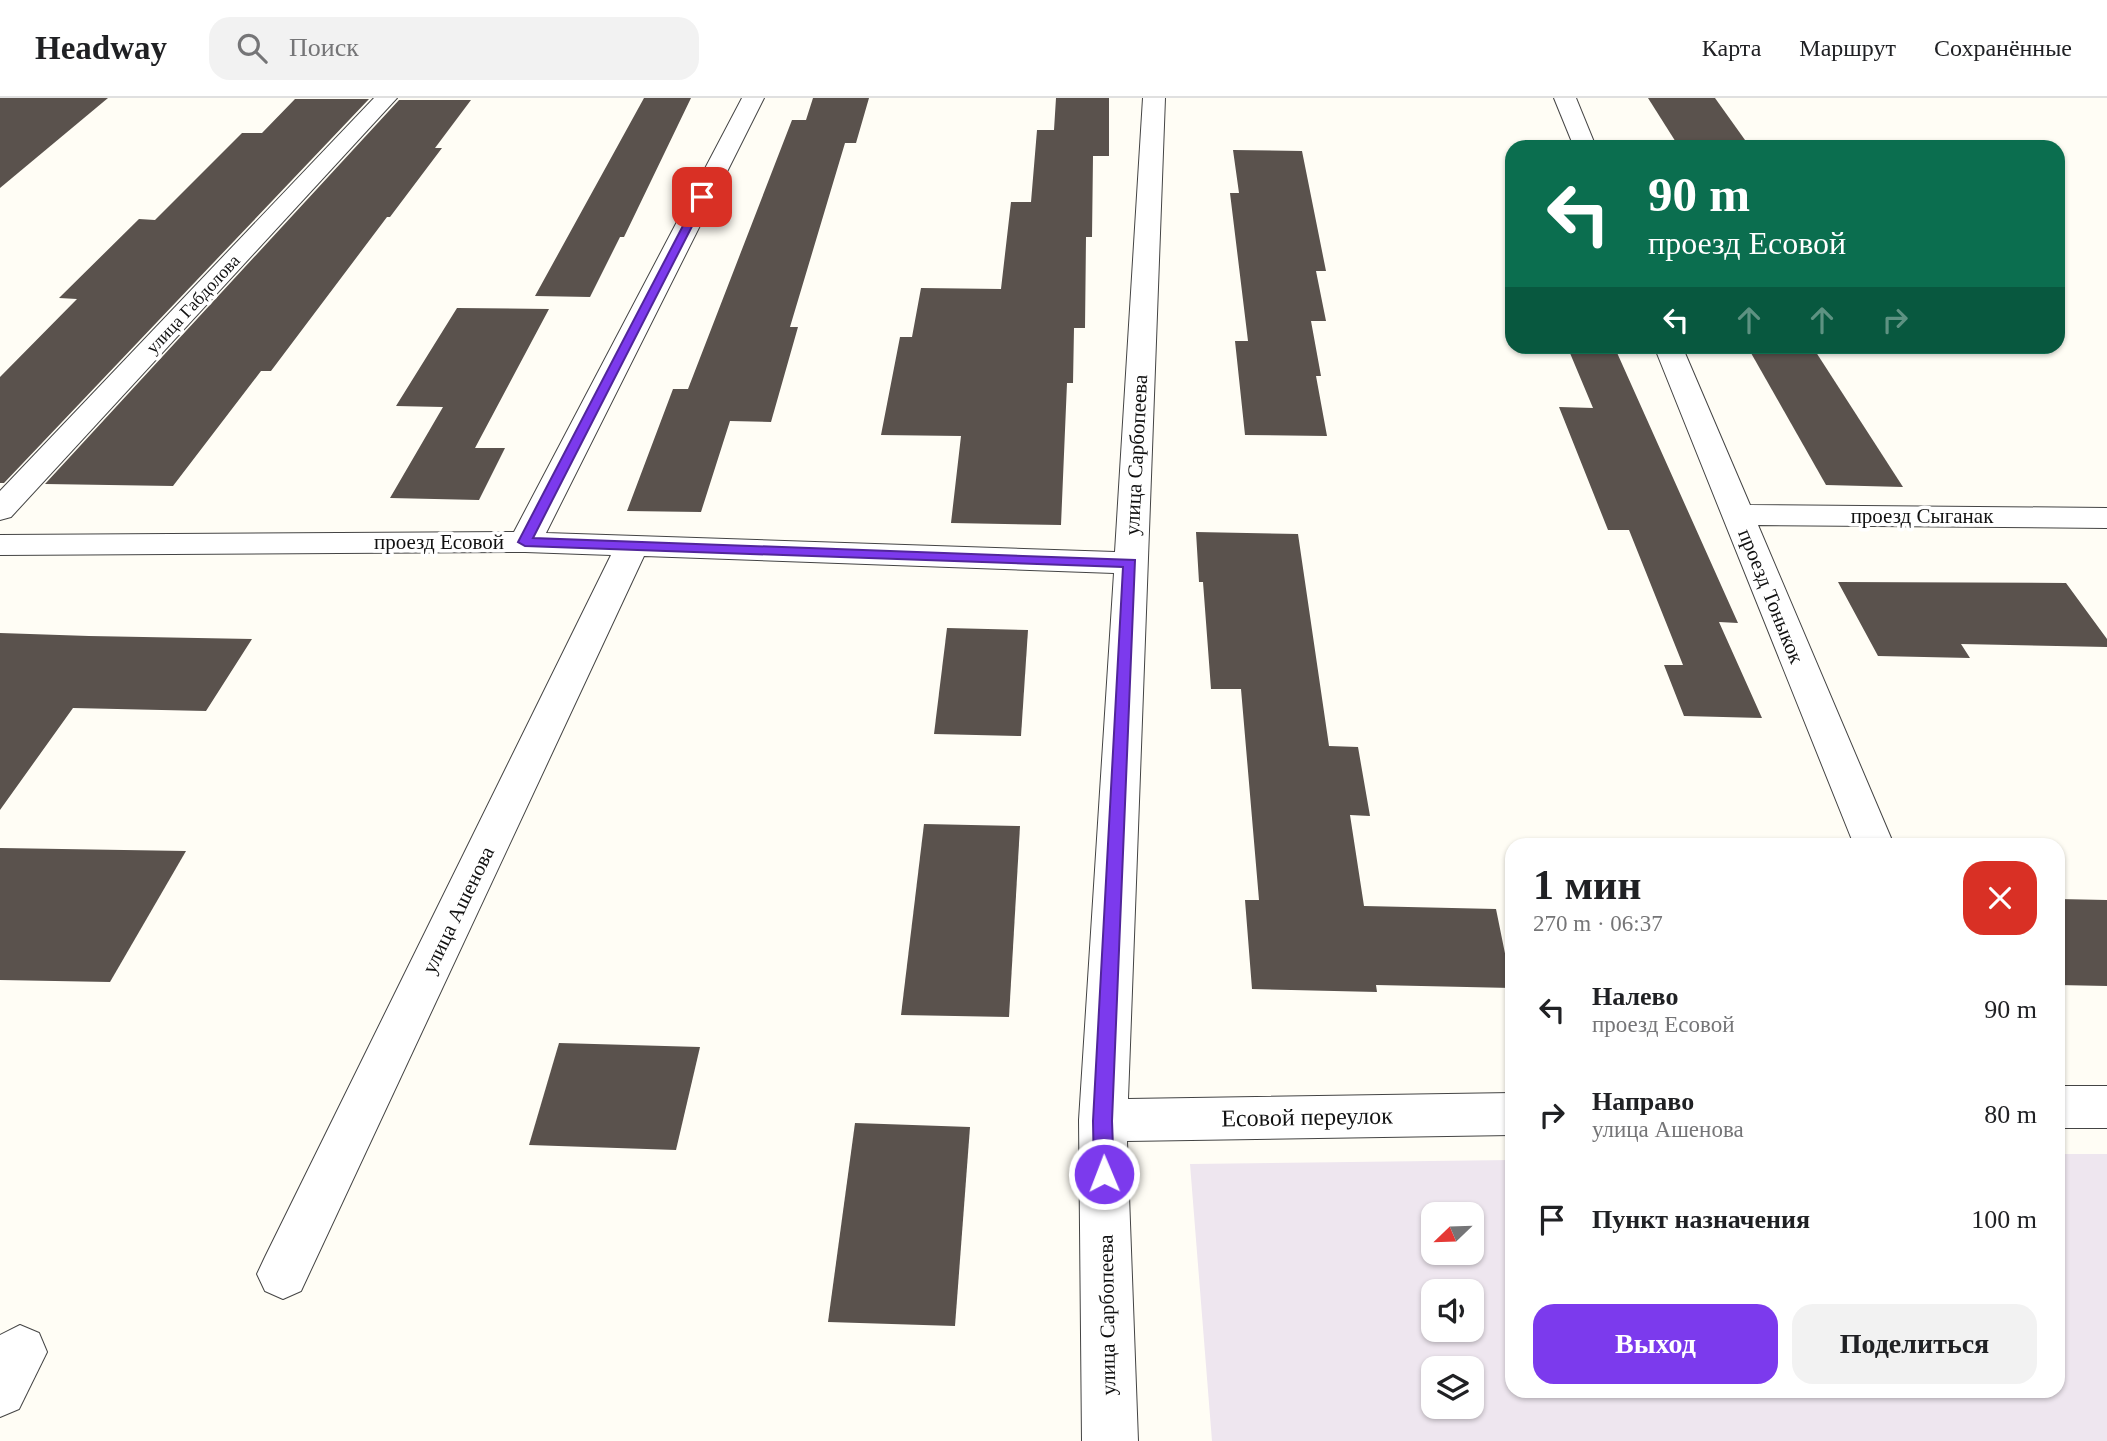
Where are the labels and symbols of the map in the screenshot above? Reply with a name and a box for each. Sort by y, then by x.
pin [672,167,732,227]
street label: улица Габдолова [142,250,244,358]
street label: улица Сарбопеева [1120,373,1152,536]
street label: проезд Сыганак [1851,504,1994,528]
street label: проезд Тоныкок [1733,525,1809,667]
street label: проезд Есовой [374,530,504,554]
street label: улица Ашенова [417,842,499,977]
street label: Есовой переулок [1221,1102,1393,1131]
position arrow [1067,1137,1141,1211]
north arrow [1421,1202,1484,1265]
street label: улица Сарбопеева [1094,1234,1120,1396]

